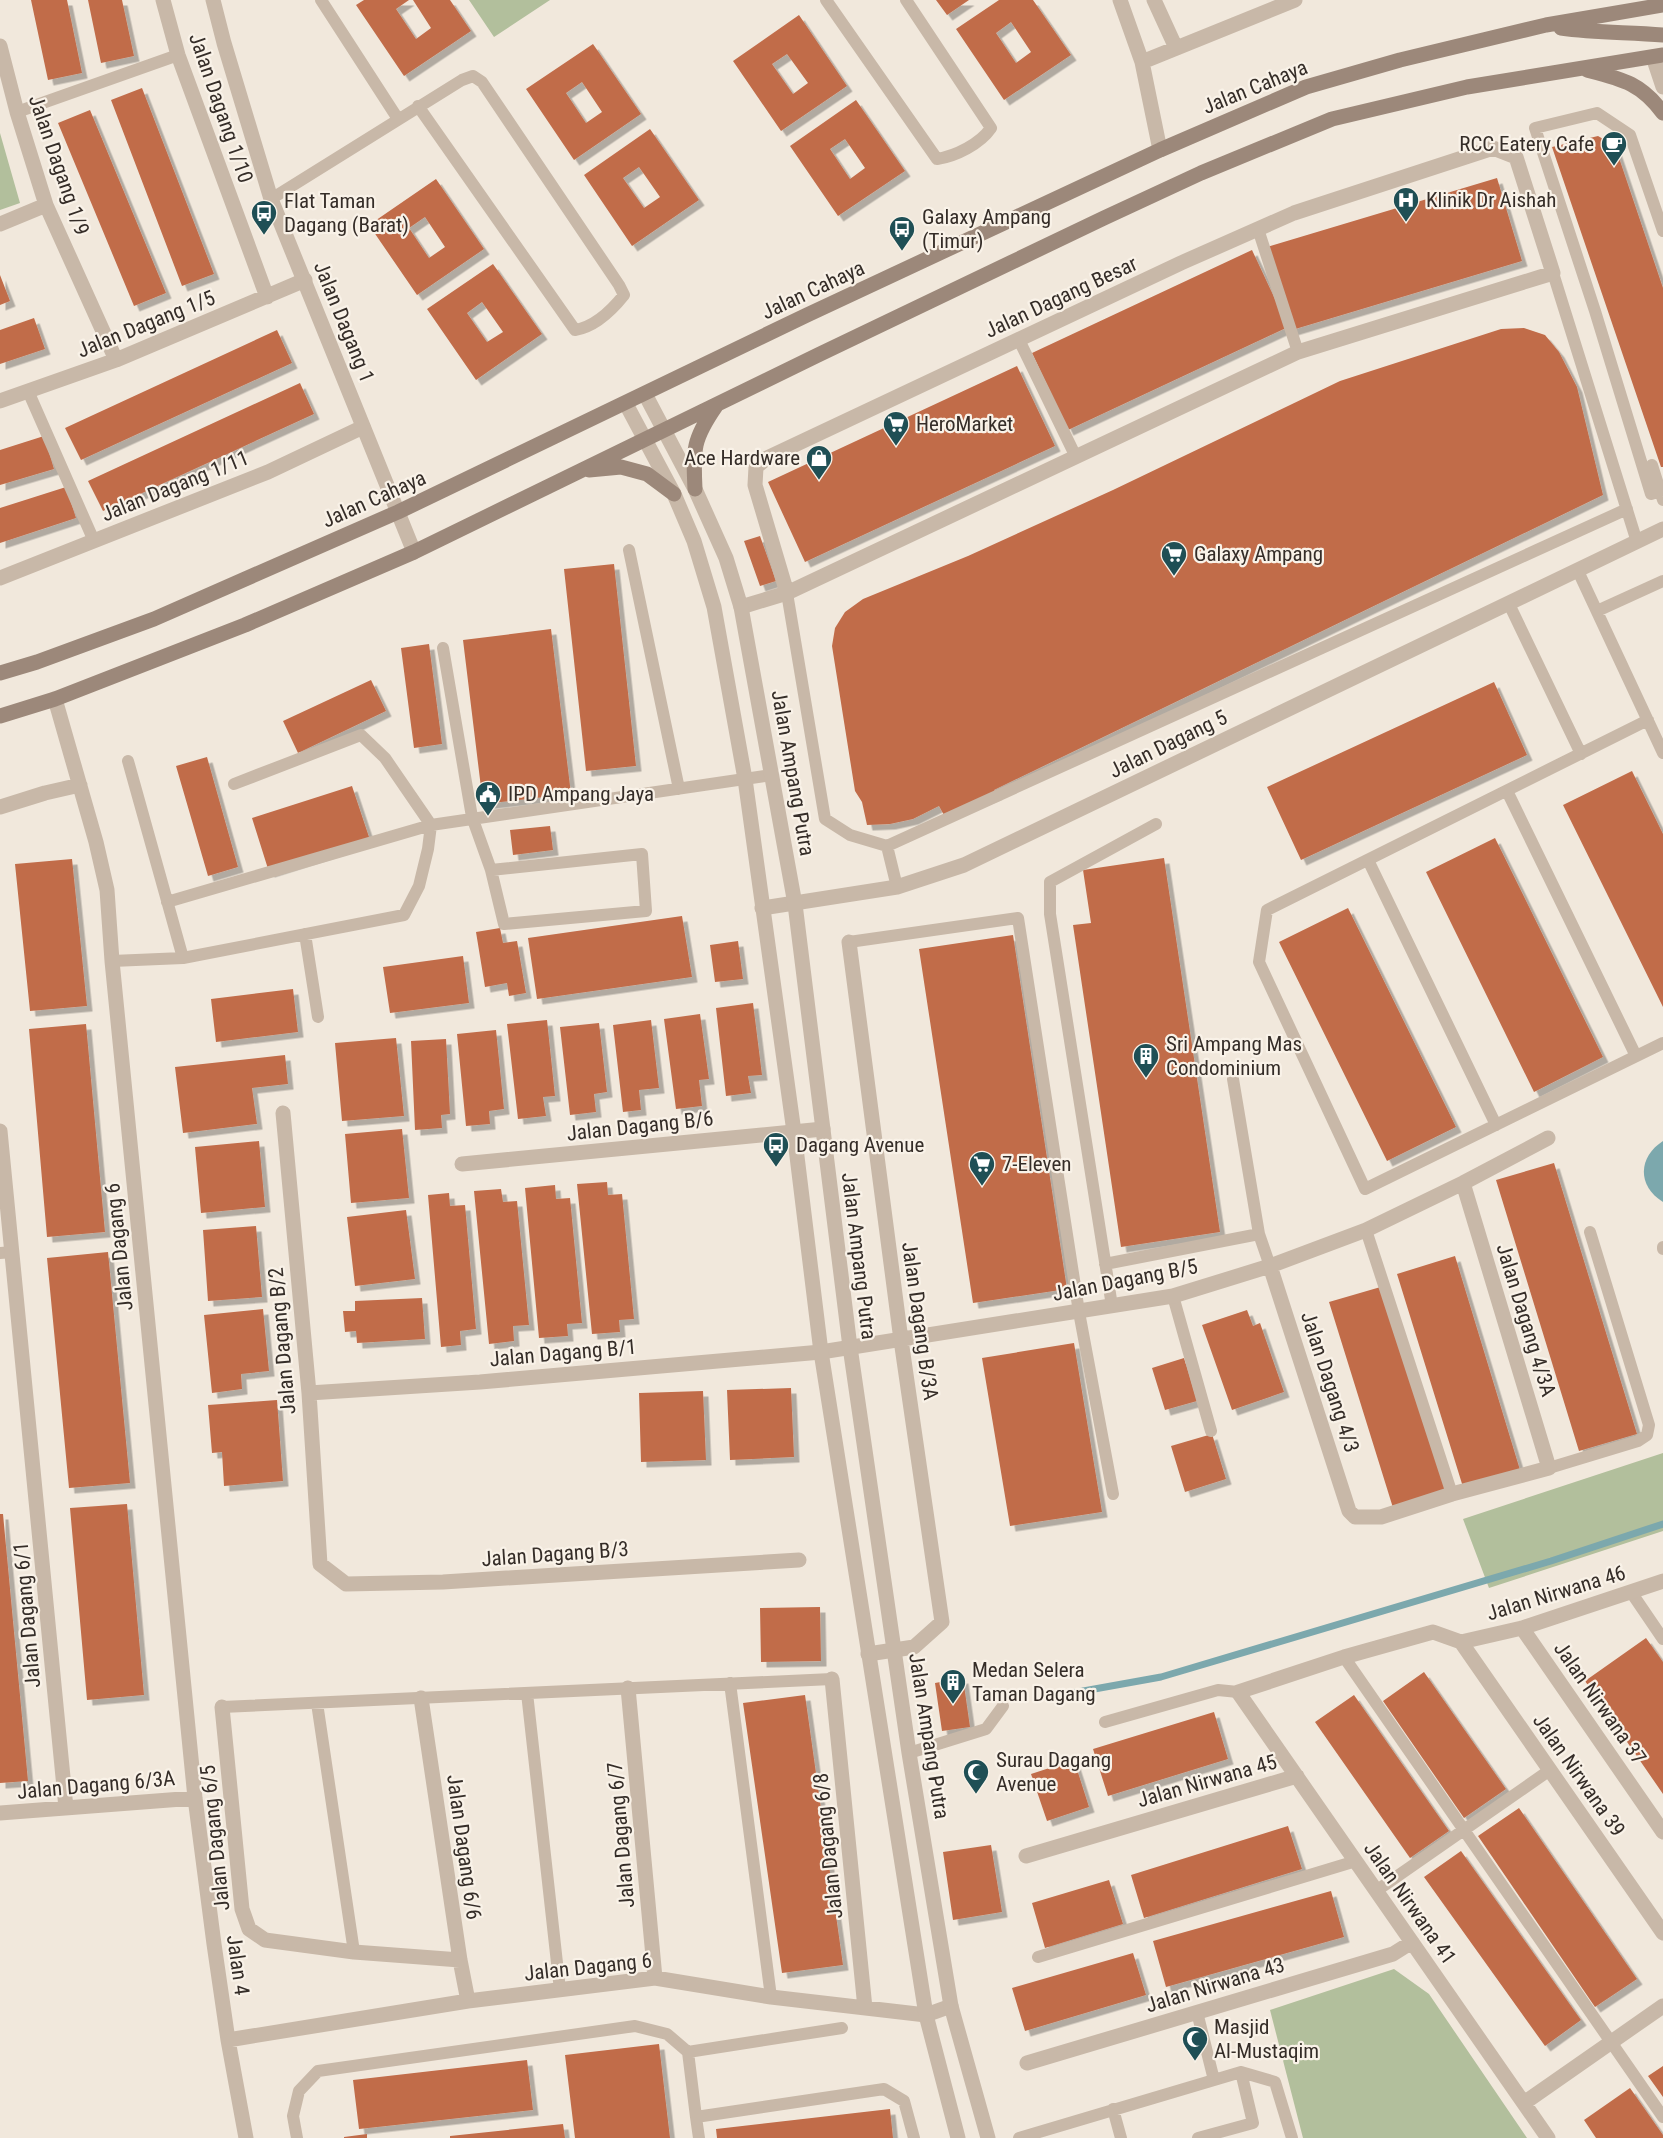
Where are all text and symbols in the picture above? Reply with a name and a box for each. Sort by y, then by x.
street label: Jalan Dagang 1/10 [184,30,258,186]
street label: Jalan Cahaya [1199,55,1311,119]
street label: Jalan Dagang 1/9 [24,92,94,238]
cafe icon: RCC Eatery Cafe [1599,129,1629,167]
place label: RCC Eatery Cafe [1459,132,1594,156]
hospital icon: Klinik Dr Aishah [1391,185,1421,223]
place label: Klinik Dr Aishah [1426,188,1556,212]
place label: Flat Taman Dagang (Barat) [284,189,409,237]
bus stop icon: Flat Taman Dagang (Barat) [249,198,279,236]
place label: Galaxy Ampang (Timur) [922,205,1051,253]
bus stop icon: Galaxy Ampang (Timur) [887,214,917,252]
street label: Jalan Dagang Besar [981,251,1141,343]
street label: Jalan Cahaya [758,256,868,324]
street label: Jalan Dagang 1 [309,258,379,386]
street label: Jalan Dagang 1/5 [74,285,218,363]
supermarket icon: HeroMarket [881,409,911,447]
place label: HeroMarket [916,412,1013,436]
shop icon: Ace Hardware [804,443,834,481]
street label: Jalan Dagang 1/11 [98,446,252,526]
place label: Ace Hardware [684,446,800,470]
street label: Jalan Cahaya [319,466,429,532]
supermarket icon: Galaxy Ampang [1159,539,1189,577]
place label: Galaxy Ampang [1194,542,1323,566]
street label: Jalan Ampang Putra [767,688,819,858]
street label: Jalan Dagang 5 [1105,705,1231,783]
public building icon: IPD Ampang Jaya [473,779,503,817]
place label: IPD Ampang Jaya [508,782,654,806]
place label: Sri Ampang Mas Condominium [1166,1032,1302,1080]
building icon: Sri Ampang Mas Condominium [1131,1041,1161,1079]
street label: Jalan Dagang B/6 [565,1106,715,1146]
bus stop icon: Dagang Avenue [761,1130,791,1168]
place label: Dagang Avenue [796,1133,924,1157]
supermarket icon: 7-Eleven [967,1149,997,1187]
place label: 7-Eleven [1002,1152,1071,1176]
street label: Jalan Ampang Putra [837,1171,881,1341]
street label: Jalan Dagang 6 [100,1182,138,1312]
street label: Jalan Dagang B/3A [897,1240,943,1402]
street label: Jalan Dagang 4/3A [1491,1241,1561,1399]
street label: Jalan Dagang B/5 [1050,1254,1200,1306]
street label: Jalan Dagang B/2 [264,1266,300,1416]
street label: Jalan Dagang 4/3 [1296,1309,1364,1455]
street label: Jalan Dagang B/1 [488,1335,638,1371]
street label: Jalan Dagang B/3 [481,1537,629,1571]
street label: Jalan Dagang 6/1 [9,1541,45,1689]
street label: Jalan Nirwana 46 [1484,1560,1628,1626]
street label: Jalan Nirwana 37 [1549,1637,1651,1769]
street label: Jalan Ampang Putra [904,1651,954,1821]
place label: Medan Selera Taman Dagang [972,1658,1096,1706]
building icon: Medan Selera Taman Dagang [938,1667,968,1705]
street label: Jalan Nirwana 39 [1528,1709,1630,1841]
place label: Surau Dagang Avenue [996,1748,1111,1796]
street label: Jalan Nirwana 45 [1134,1750,1280,1812]
mosque icon: Surau Dagang Avenue [961,1757,991,1795]
street label: Jalan Dagang 6/7 [603,1761,639,1909]
street label: Jalan Dagang 6/5 [195,1764,235,1912]
street label: Jalan Dagang 6/3A [16,1766,176,1804]
street label: Jalan Dagang 6/8 [808,1772,848,1920]
street label: Jalan Dagang 6/6 [442,1773,486,1921]
street label: Jalan Nirwana 41 [1359,1837,1461,1969]
street label: Jalan 4 [222,1933,254,1997]
street label: Jalan Dagang 6 [523,1948,653,1986]
street label: Jalan Nirwana 43 [1143,1952,1287,2018]
place label: Masjid Al-Mustaqim [1214,2015,1319,2063]
mosque icon: Masjid Al-Mustaqim [1180,2024,1210,2062]

